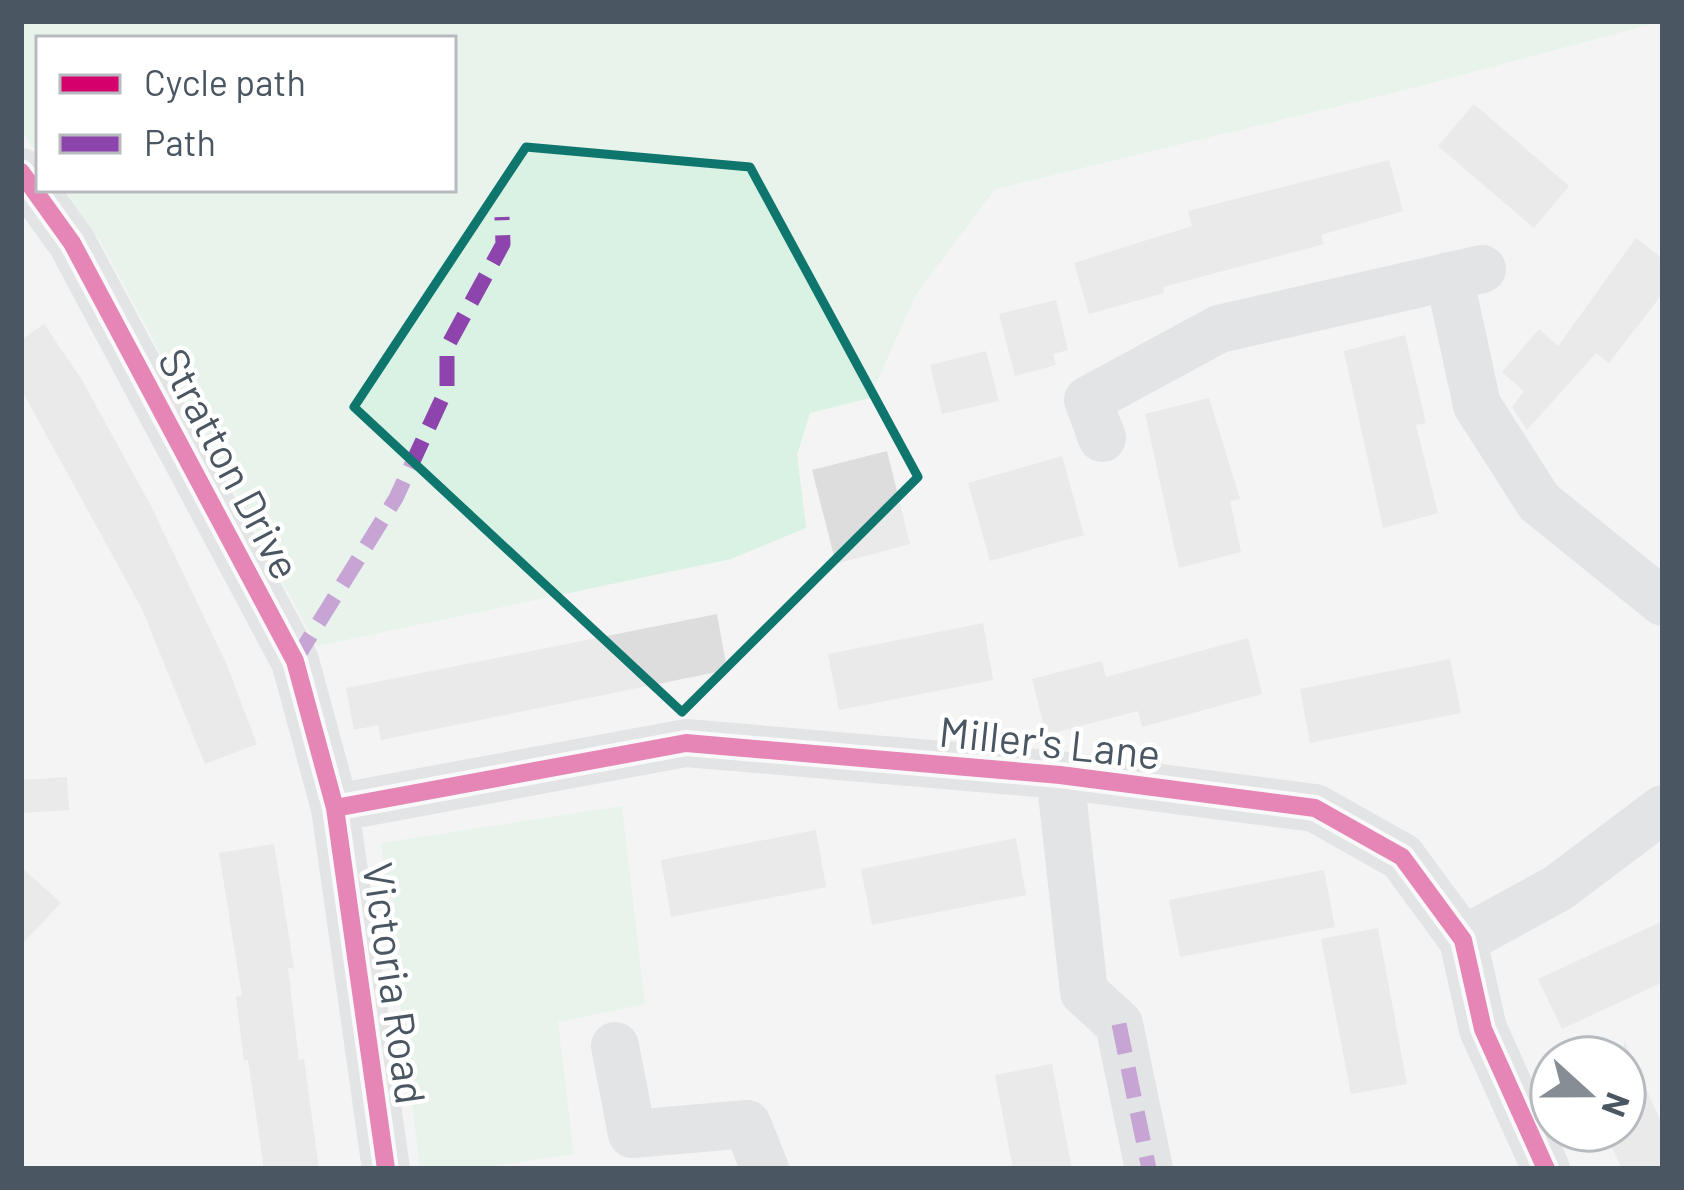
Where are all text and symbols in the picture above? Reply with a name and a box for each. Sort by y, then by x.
legend [36,36,456,192]
text: Cycle path [144,60,306,103]
text: Path [144,120,216,163]
street label: Stratton Drive [149,339,313,587]
street label: Miller's Lane [937,705,1163,777]
street label: Victoria Road [354,859,438,1107]
north arrow [1528,1034,1648,1154]
text: N [1594,1088,1640,1123]

